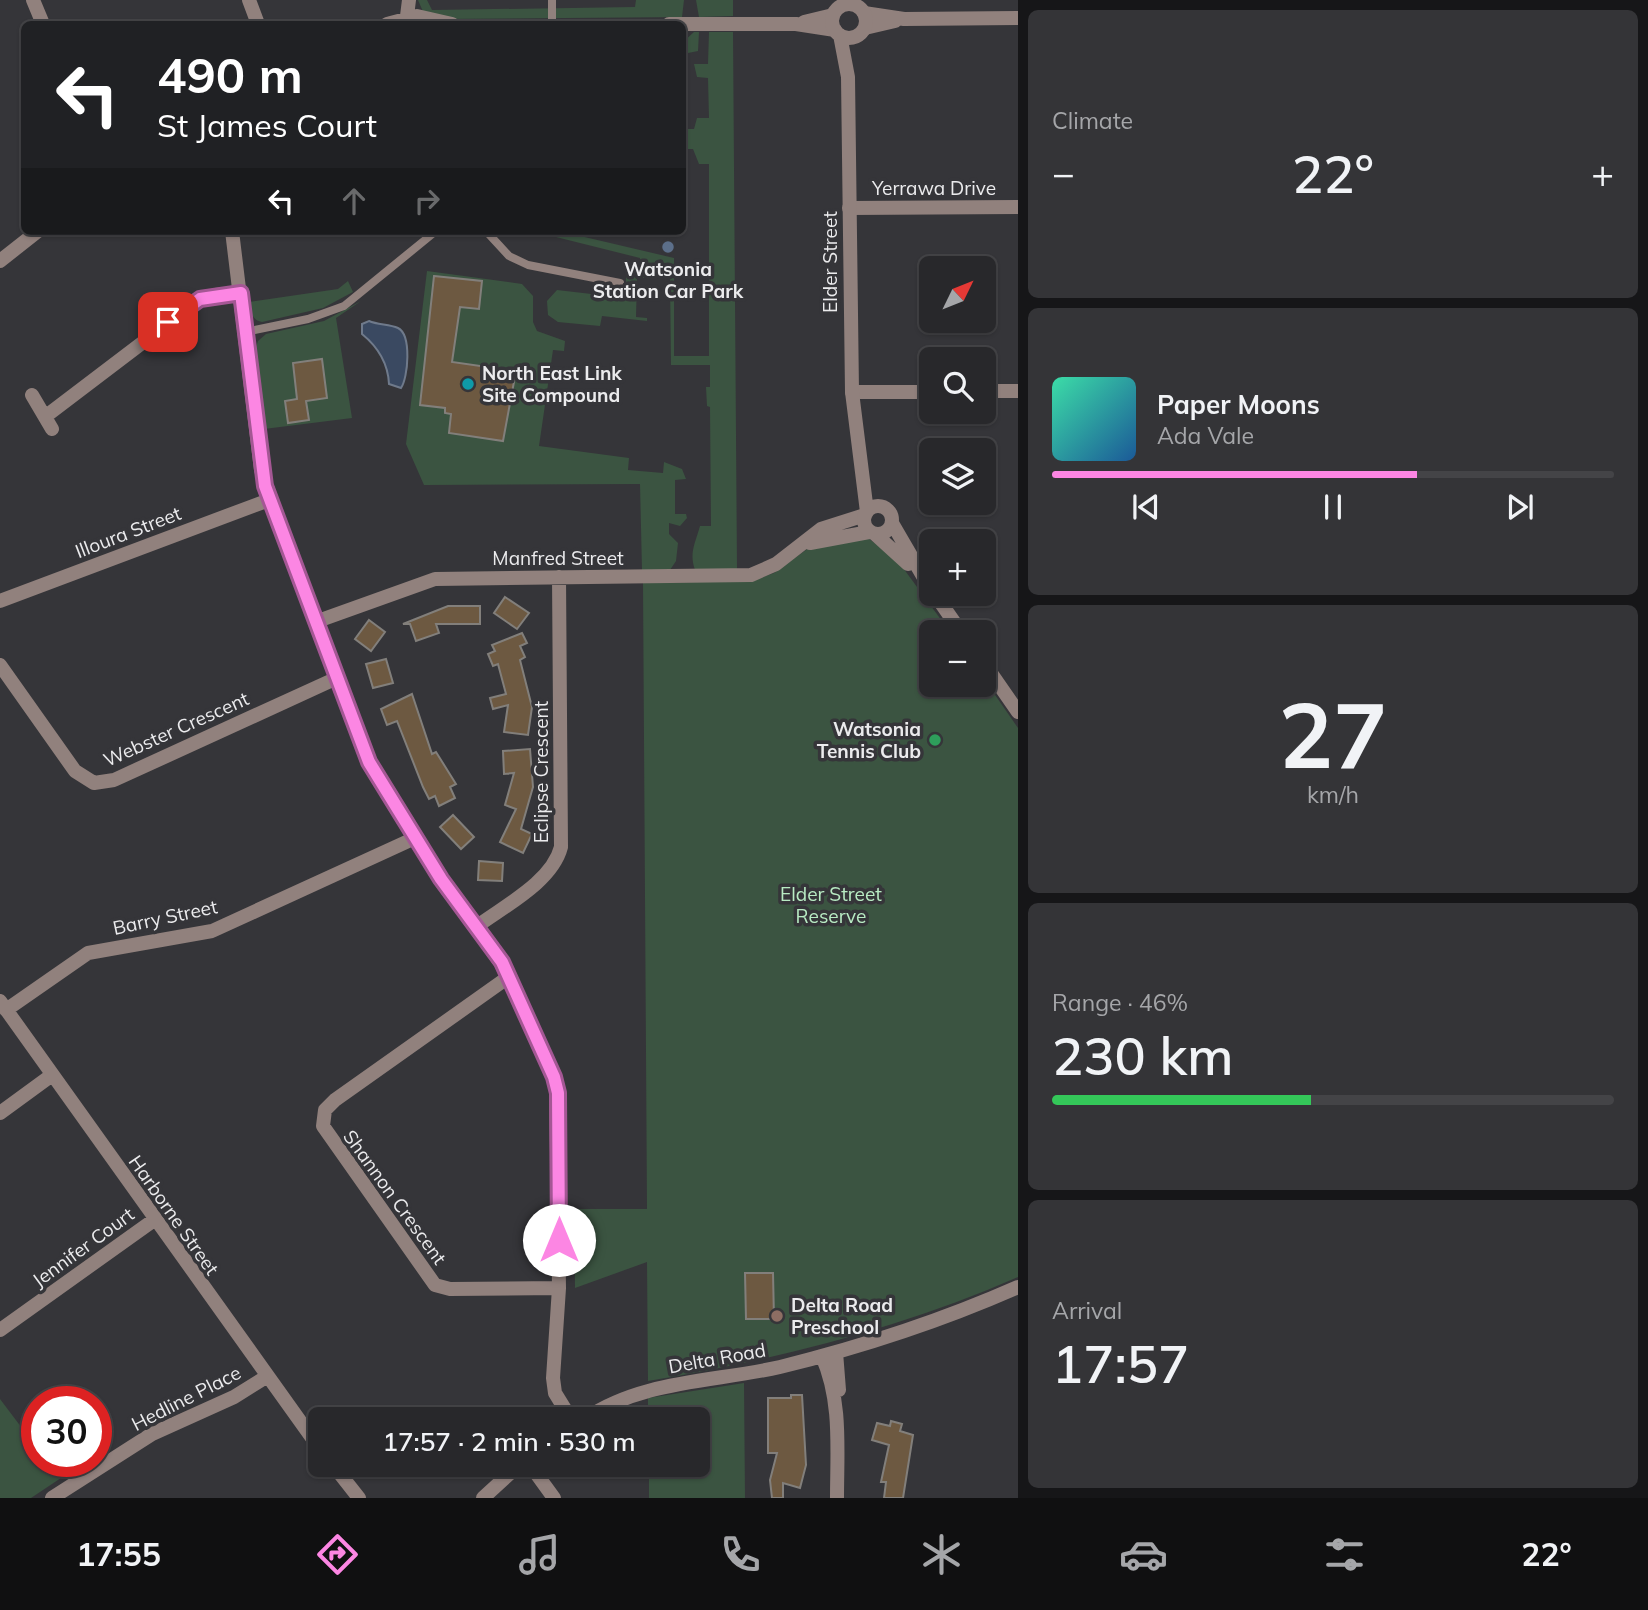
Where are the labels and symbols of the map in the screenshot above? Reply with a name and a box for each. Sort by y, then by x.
street label: Yerrawa Drive [871,176,996,200]
street label: Elder Street [818,211,842,313]
marker: Watsonia Station Car Park [660,239,676,255]
north arrow [919,256,996,332]
place label: Watsonia Station Car Park [593,257,744,303]
pin [138,292,198,352]
place label: North East Link Site Compound [482,361,622,407]
marker: North East Link Site Compound [460,376,476,392]
street label: Illoura Street [72,501,185,563]
street label: Manfred Street [492,546,624,570]
street label: Webster Crescent [100,686,253,772]
street label: Eclipse Crescent [529,700,553,843]
place label: Watsonia Tennis Club [817,717,921,763]
marker: Watsonia Tennis Club [927,732,943,748]
park label: Elder Street Reserve [780,882,882,928]
street label: Barry Street [111,894,220,940]
street label: Shannon Crescent [338,1125,452,1269]
street label: Harborne Street [124,1150,224,1280]
street label: Jennifer Court [27,1202,139,1292]
position arrow [522,1203,596,1277]
place label: Delta Road Preschool [791,1293,893,1339]
marker: Delta Road Preschool [769,1308,785,1324]
street label: Delta Road [666,1338,768,1378]
street label: Hedline Place [127,1360,245,1436]
speed limit sign: 30 [21,1386,112,1477]

